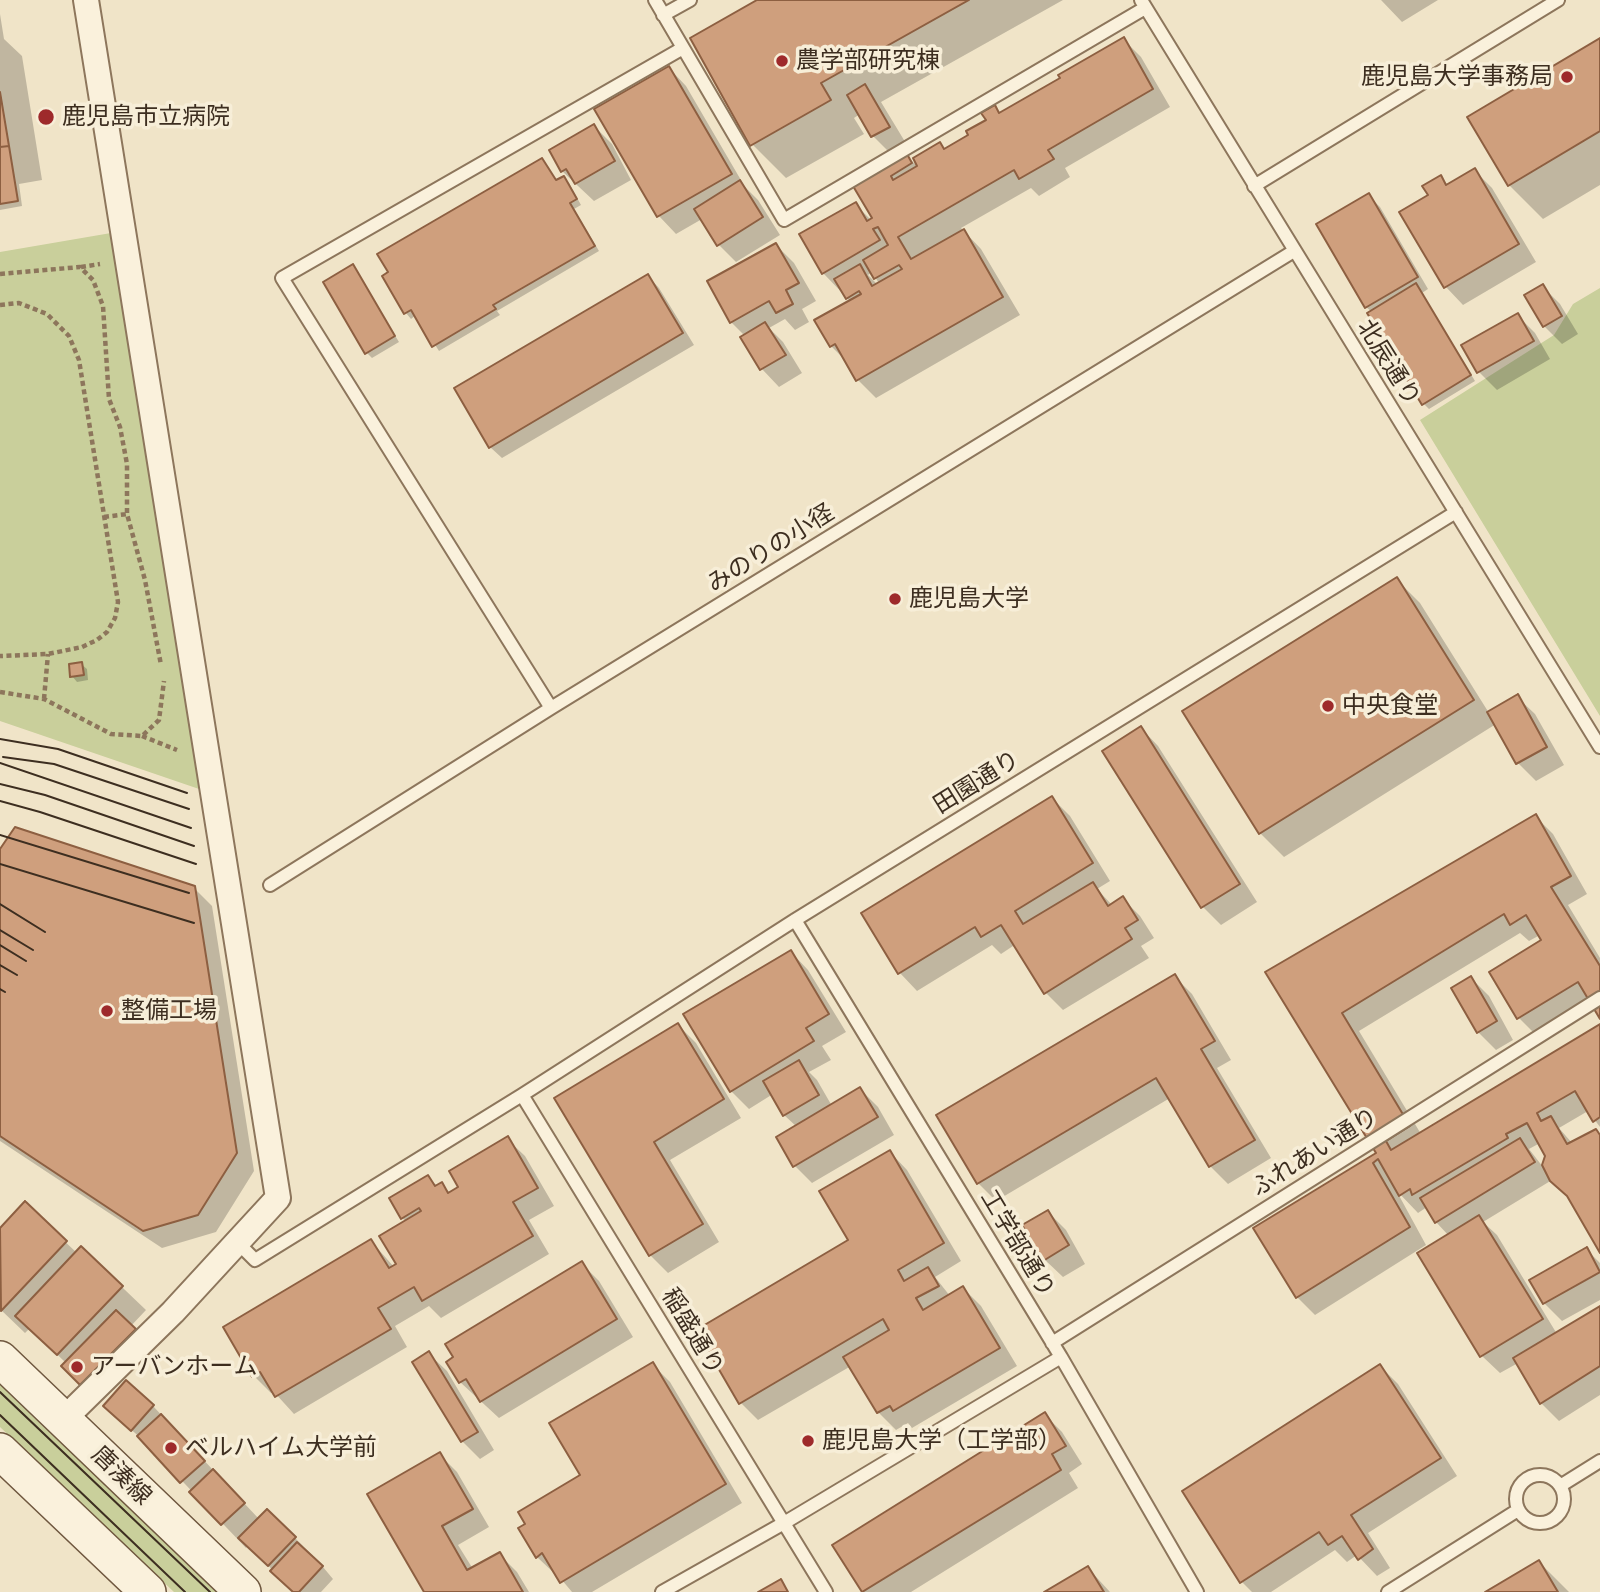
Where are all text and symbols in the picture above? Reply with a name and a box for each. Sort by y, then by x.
place label: 農学部研究棟 [796,47,940,75]
marker: 農学部研究棟 [774,53,790,69]
place label: 鹿児島大学事務局 [1361,63,1553,91]
marker: 鹿児島大学事務局 [1559,69,1575,85]
place label: 鹿児島市立病院 [62,103,230,131]
marker: 鹿児島市立病院 [36,107,56,127]
street label: 北辰通り [1350,315,1426,411]
street label: みのりの小径 [702,499,840,599]
place label: 鹿児島大学 [909,585,1029,613]
marker: 鹿児島大学 [887,591,903,607]
place label: 中央食堂 [1342,692,1438,720]
marker: 中央食堂 [1320,698,1336,714]
street label: 田園通り [929,745,1025,821]
place label: 整備工場 [121,997,217,1025]
marker: 整備工場 [99,1003,115,1019]
street label: ふれあい通り [1246,1103,1384,1203]
street label: 工学部通り [974,1185,1060,1303]
street label: 稲盛通り [655,1283,729,1381]
place label: アーバンホーム [91,1353,258,1381]
marker: アーバンホーム [69,1359,85,1375]
place label: 鹿児島大学（工学部） [822,1427,1062,1455]
marker: 鹿児島大学（工学部） [800,1433,816,1449]
place label: ベルハイム大学前 [185,1434,377,1462]
marker: ベルハイム大学前 [163,1440,179,1456]
street label: 唐湊線 [85,1441,157,1511]

